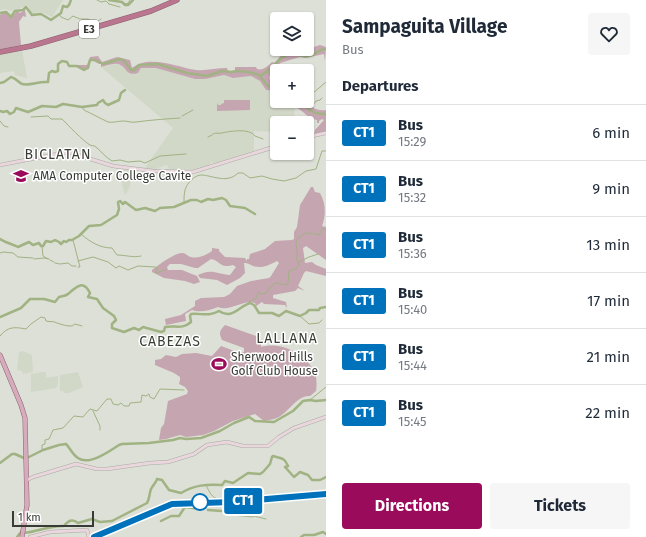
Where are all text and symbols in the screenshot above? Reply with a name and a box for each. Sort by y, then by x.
map controls [270,12,314,160]
button: layers [270,12,314,56]
button: heart [588,13,630,55]
text: Sampaguita Village [342,15,507,38]
road number: E3 [79,20,99,38]
text: Bus [342,42,364,57]
button: + [270,64,314,108]
text: Departures [342,77,419,95]
button: − [270,116,314,160]
text: Bus [398,116,423,134]
text: CT1 [353,124,375,141]
text: 6 min [592,124,630,142]
text: 15:29 [398,134,426,149]
district label: BICLATAN [25,146,91,163]
school or university icon: AMA Computer College Cavite [12,167,30,185]
place label: AMA Computer College Cavite [33,169,191,183]
text: Bus [398,172,423,190]
text: CT1 [353,180,375,197]
text: 9 min [592,180,630,198]
text: 15:32 [398,190,426,205]
text: Bus [398,228,423,246]
text: CT1 [353,236,375,253]
text: 13 min [586,236,630,254]
text: 15:36 [398,246,427,261]
text: Bus [398,284,423,302]
text: CT1 [353,292,375,309]
text: 17 min [587,292,630,310]
text: 15:40 [398,302,427,317]
district label: LALLANA [256,330,318,347]
district label: CABEZAS [139,333,201,350]
text: Bus [398,340,423,358]
text: CT1 [353,348,375,365]
text: 21 min [587,348,630,366]
place label: Sherwood Hills Golf Club House [231,350,318,378]
sports icon: Sherwood Hills Golf Club House [210,355,228,373]
text: 15:44 [398,358,427,373]
text: Bus [398,396,423,414]
text: CT1 [353,404,375,421]
text: 22 min [585,404,630,422]
text: 15:45 [398,414,427,429]
button: Directions [342,483,482,529]
button: Tickets [490,483,630,529]
line badge: CT1 [220,488,266,514]
text: CT1 [232,492,254,509]
unlabelled marker [191,493,209,511]
scale bar [12,509,94,528]
text: 1 km [18,511,41,524]

